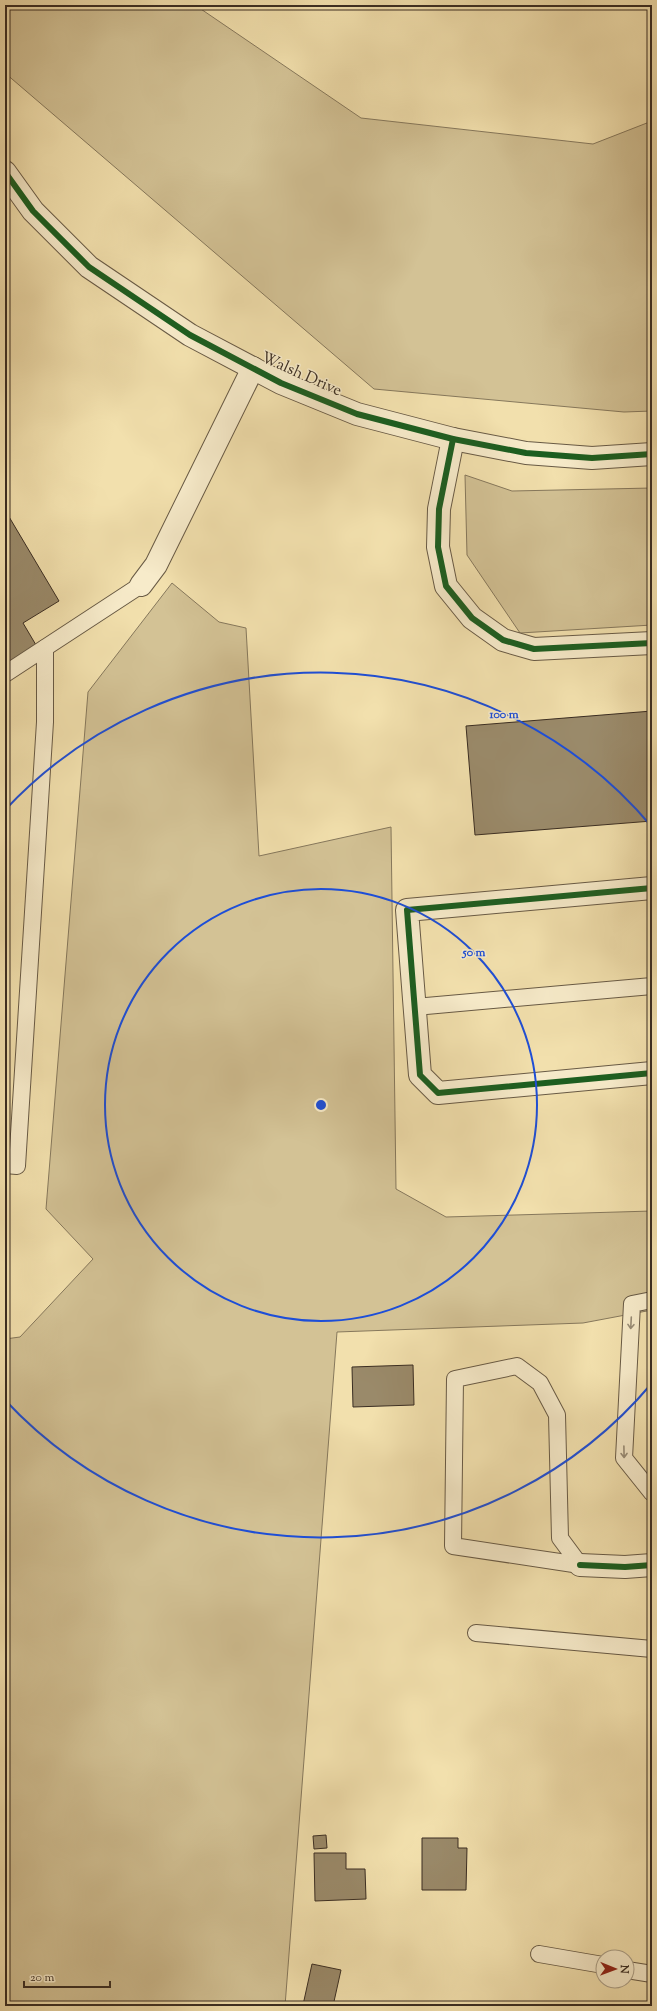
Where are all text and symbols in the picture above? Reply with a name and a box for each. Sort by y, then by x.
street label: Walsh Drive [257,347,345,403]
text: 100 m [488,706,519,724]
text: 50 m [462,944,486,962]
centre of rings [314,1098,328,1112]
one-way arrow [627,1316,634,1329]
one-way arrow [620,1445,628,1458]
north arrow [595,1949,635,1989]
scale bar [24,1963,110,1989]
text: N [616,1964,632,1974]
text: 20 m [30,1969,55,1987]

